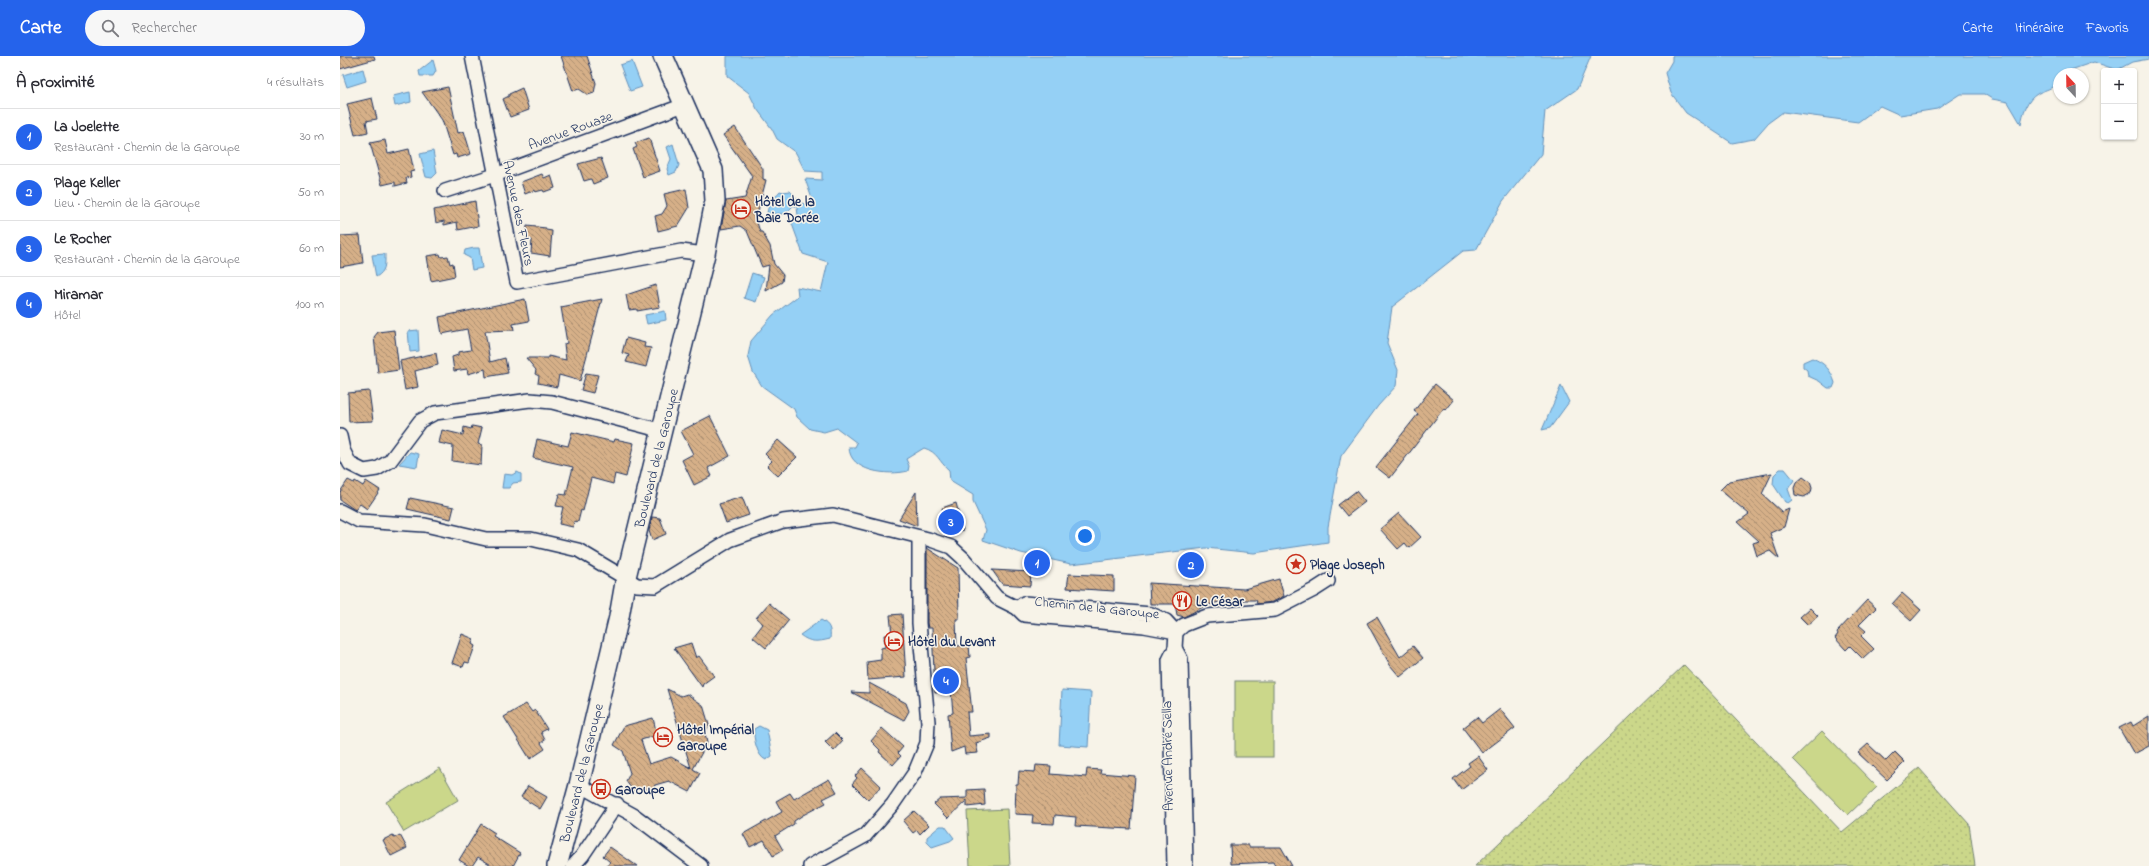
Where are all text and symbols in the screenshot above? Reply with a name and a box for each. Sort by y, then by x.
search box [85,10,365,46]
text: Carte [20,15,61,42]
icon: search [99,17,121,39]
text: Rechercher [131,17,197,39]
text: Carte [1962,18,1993,39]
text: Itinéraire [2015,18,2064,39]
text: Favoris [2086,18,2129,39]
north arrow [2053,68,2089,104]
map controls [2101,68,2137,140]
button: + [2101,68,2137,104]
text: À proximité [16,70,94,95]
text: 4 résultats [267,73,324,92]
button: − [2101,104,2137,140]
street label: Avenue Rouaze [526,106,616,156]
text: La Joelette [54,116,119,138]
text: 1 [27,127,31,146]
text: 30 m [300,127,324,146]
text: Restaurant · Chemin de la Garoupe [54,138,240,157]
street label: Avenue des Fleurs [496,159,539,268]
text: Plage Keller [54,172,120,194]
text: 2 [26,183,32,202]
text: 50 m [298,183,324,202]
place label: Hôtel de la Baie Dorée [754,192,819,229]
text: Lieu · Chemin de la Garoupe [54,194,200,213]
hotel icon: Hôtel de la Baie Dorée [730,198,752,220]
text: Le Rocher [54,228,111,250]
text: 3 [26,239,32,258]
text: 60 m [299,239,324,258]
text: Restaurant · Chemin de la Garoupe [54,250,240,269]
text: Miramar [54,284,103,306]
text: 4 [26,295,32,314]
text: 100 m [295,295,324,314]
text: Hôtel [54,306,81,325]
street label: Boulevard de la Garoupe [630,386,685,531]
pin: 3 [938,507,964,537]
your location [1075,526,1095,546]
pin: 1 [1024,548,1050,578]
pin: 2 [1178,550,1204,580]
place icon: Plage Joseph [1285,553,1307,575]
place label: Plage Joseph [1310,555,1385,578]
restaurant icon: Le César [1171,590,1193,612]
street label: Chemin de la Garoupe [1033,592,1161,626]
place label: Le César [1196,592,1245,613]
hotel icon: Hôtel du Levant [883,630,905,652]
place label: Hôtel du Levant [908,632,996,653]
pin: 4 [933,666,959,696]
street label: Boulevard de la Garoupe [555,701,610,846]
street label: Avenue André Sella [1157,701,1180,811]
place label: Hôtel Impérial Garoupe [677,720,755,757]
hotel icon: Hôtel Impérial Garoupe [652,726,674,748]
bus stop icon: Garoupe [590,778,612,800]
place label: Garoupe [615,780,666,801]

